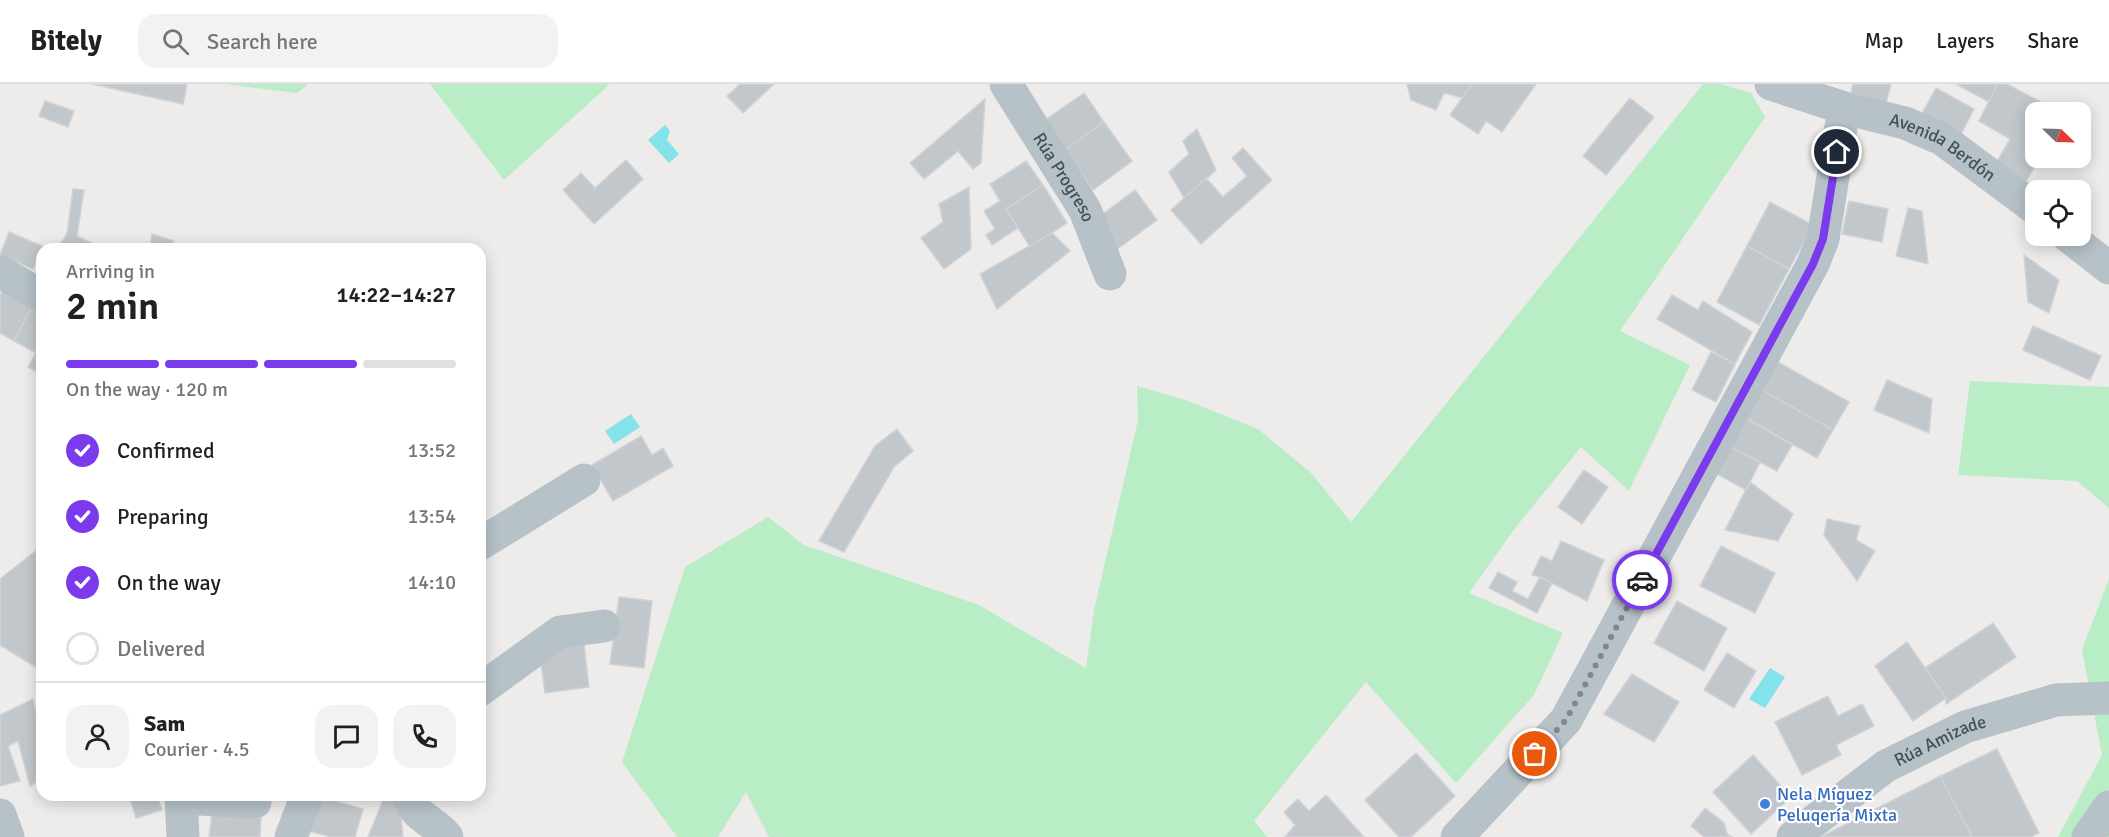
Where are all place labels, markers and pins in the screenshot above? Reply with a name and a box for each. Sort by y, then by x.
pin [1811,126,1862,177]
pin [1509,728,1560,779]
place label: Nela Míguez Peluqería Mixta [1777,783,1897,826]
marker: Nela Míguez Peluqería Mixta [1758,797,1772,811]

